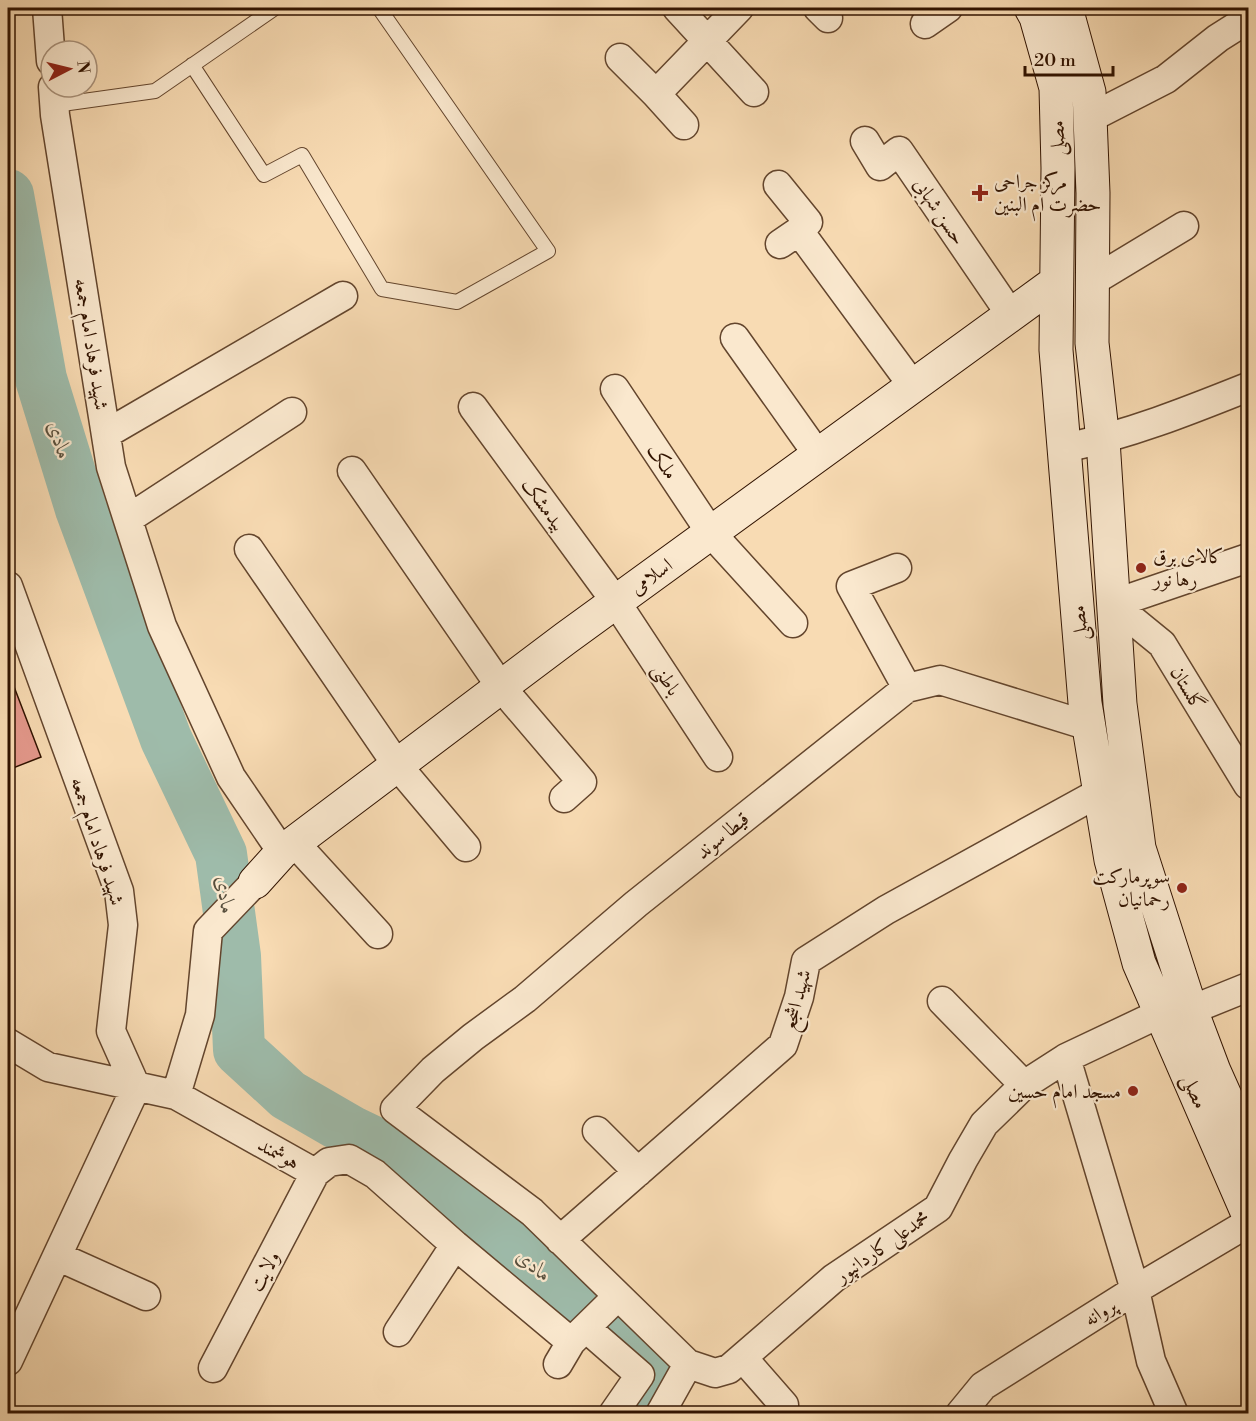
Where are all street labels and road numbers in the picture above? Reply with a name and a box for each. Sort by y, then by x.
street label: مصلی [1046,120,1072,156]
street label: حسن شهابی [906,173,970,251]
street label: شهید فرهاد امام جمعه [64,276,113,413]
street label: ملک [641,439,683,485]
street label: بیدمشک [515,473,570,536]
street label: اسلامی [626,553,678,601]
street label: مصلی [1066,604,1095,642]
street label: باطنی [645,659,686,702]
street label: گلستان [1164,661,1211,716]
street label: شهید فرهاد امام جمعه [60,774,129,910]
street label: قیطا سوند [691,807,755,865]
street label: شهید اشجع [777,967,821,1035]
street label: مصلی [1174,1070,1212,1113]
street label: هوشمند [253,1133,304,1176]
street label: محمدعلی کاردانپور [829,1206,936,1291]
street label: ولایت [244,1247,286,1296]
street label: پروانه [1080,1293,1124,1333]

